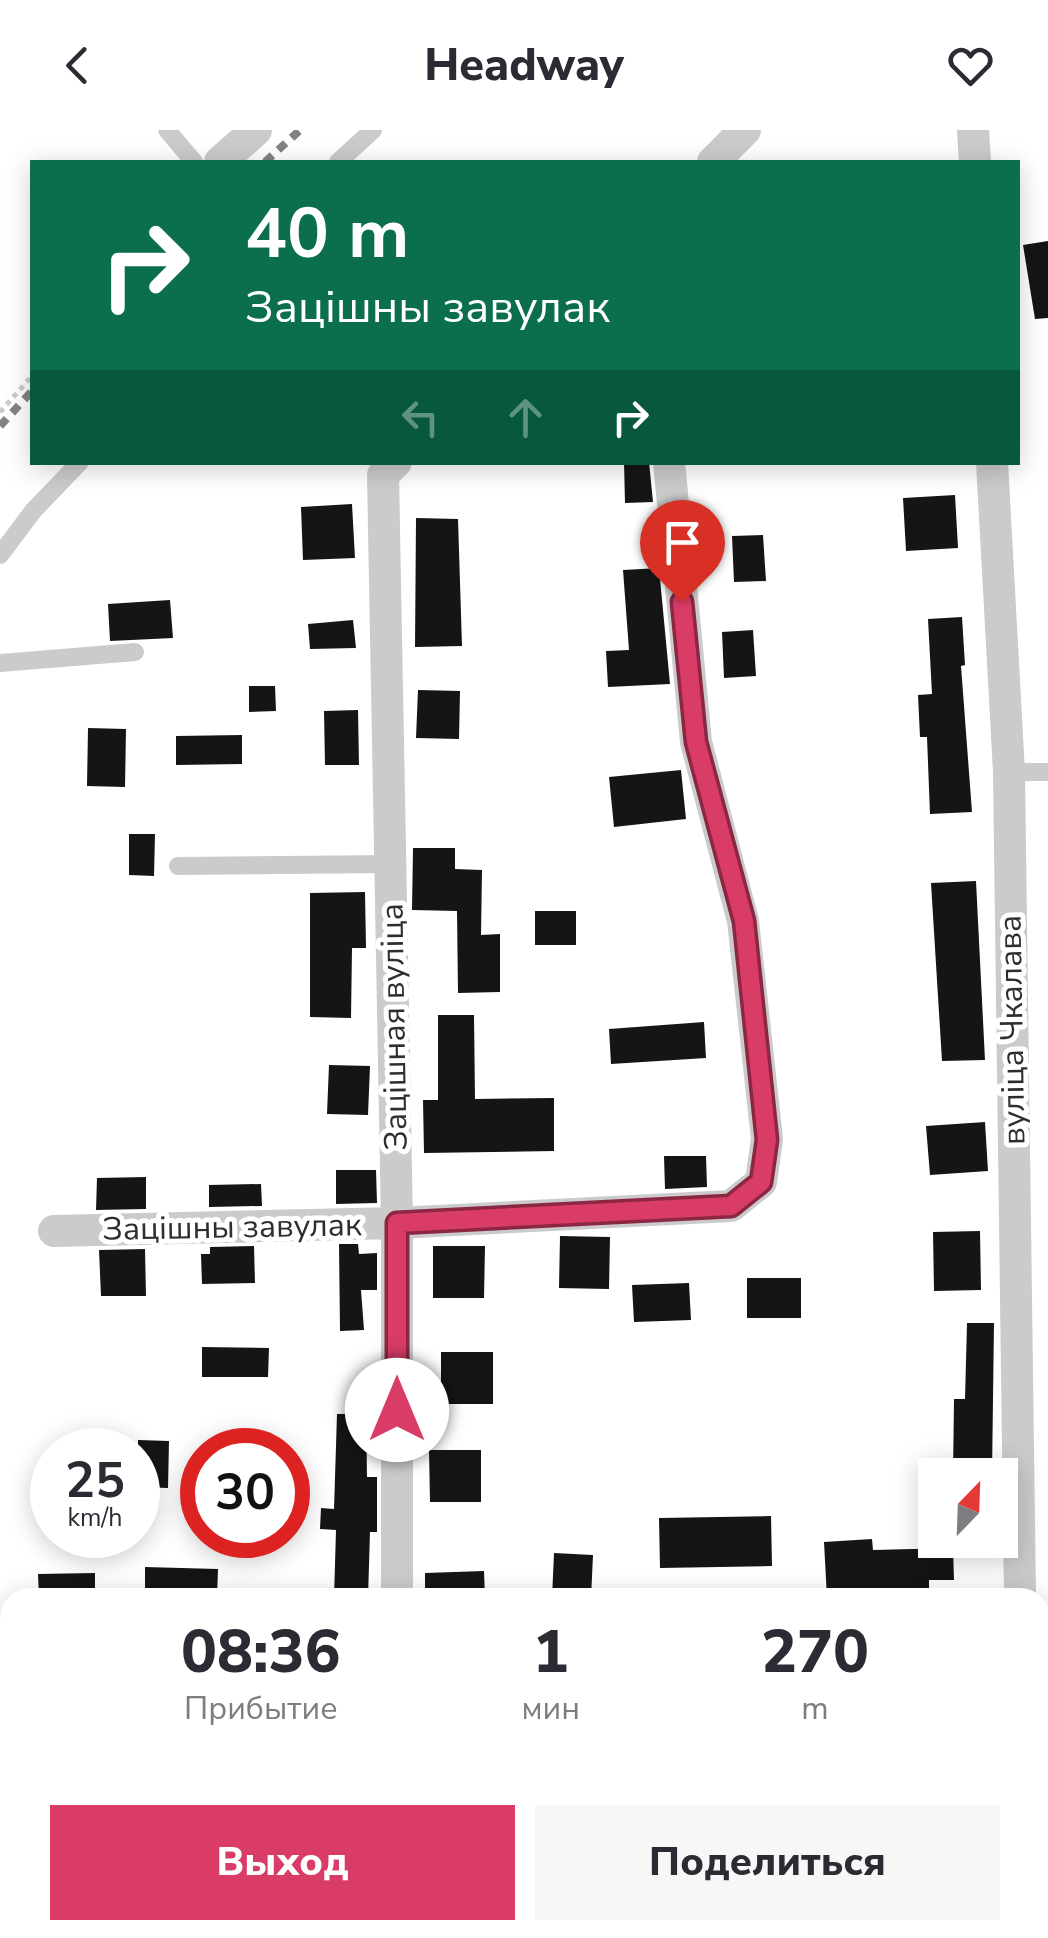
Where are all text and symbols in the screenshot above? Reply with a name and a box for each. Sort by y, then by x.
text: Headway [424,35,624,96]
icon: back [50,38,105,93]
icon: heart [943,38,998,93]
text: 40 m [245,186,409,282]
icon: right [80,200,210,330]
text: Зацішны завулак [245,277,610,338]
icon: left [393,390,448,445]
icon: ahead [498,390,553,445]
icon: right [603,390,658,445]
pin [640,500,725,603]
icon: arrive [655,515,710,570]
street label: Зацішная вуліца [370,903,418,1151]
street label: вуліца Чкалава [988,915,1036,1145]
street label: Зацішны завулак [102,1203,362,1251]
position arrow [345,1358,449,1462]
speed limit sign: 30 [180,1428,310,1558]
text: 25 [65,1446,125,1515]
north arrow [918,1458,1018,1558]
map controls [918,1458,1018,1558]
text: km/h [67,1501,123,1535]
text: 08:36 [181,1611,341,1693]
text: 1 [533,1611,569,1693]
text: 270 [761,1611,869,1693]
text: Прибытие [184,1687,338,1730]
text: мин [522,1687,580,1730]
text: m [801,1687,829,1730]
button: Выход [50,1805,515,1920]
button: Поделиться [535,1805,1000,1920]

